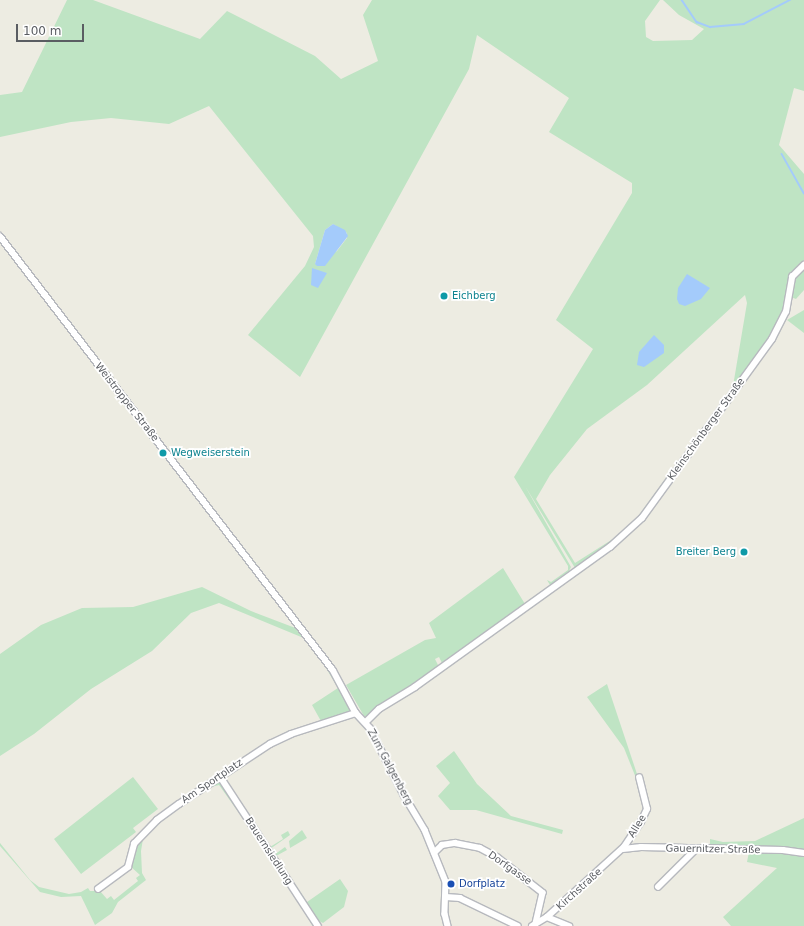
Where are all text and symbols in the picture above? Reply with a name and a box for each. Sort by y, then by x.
scale bar [18,16,86,42]
text: 100 m [23,24,61,38]
place label: Eichberg [452,290,496,302]
marker: Eichberg [439,291,449,301]
street label: Weistropper Straße [93,360,161,444]
street label: Kleinschönberger Straße [665,376,747,482]
place label: Wegweiserstein [171,447,250,459]
marker: Wegweiserstein [158,448,168,458]
place label: Breiter Berg [676,546,736,558]
marker: Breiter Berg [739,547,749,557]
street label: Zum Galgenberg [365,727,415,807]
street label: Am Sportplatz [179,756,245,806]
street label: Allee [625,812,649,840]
street label: Bauernsiedlung [243,815,295,887]
street label: Gauernitzer Straße [665,842,761,856]
street label: Dorfgasse [486,849,534,887]
street label: Kirchstraße [554,866,604,912]
place label: Dorfplatz [459,878,505,890]
marker: Dorfplatz [446,879,456,889]

